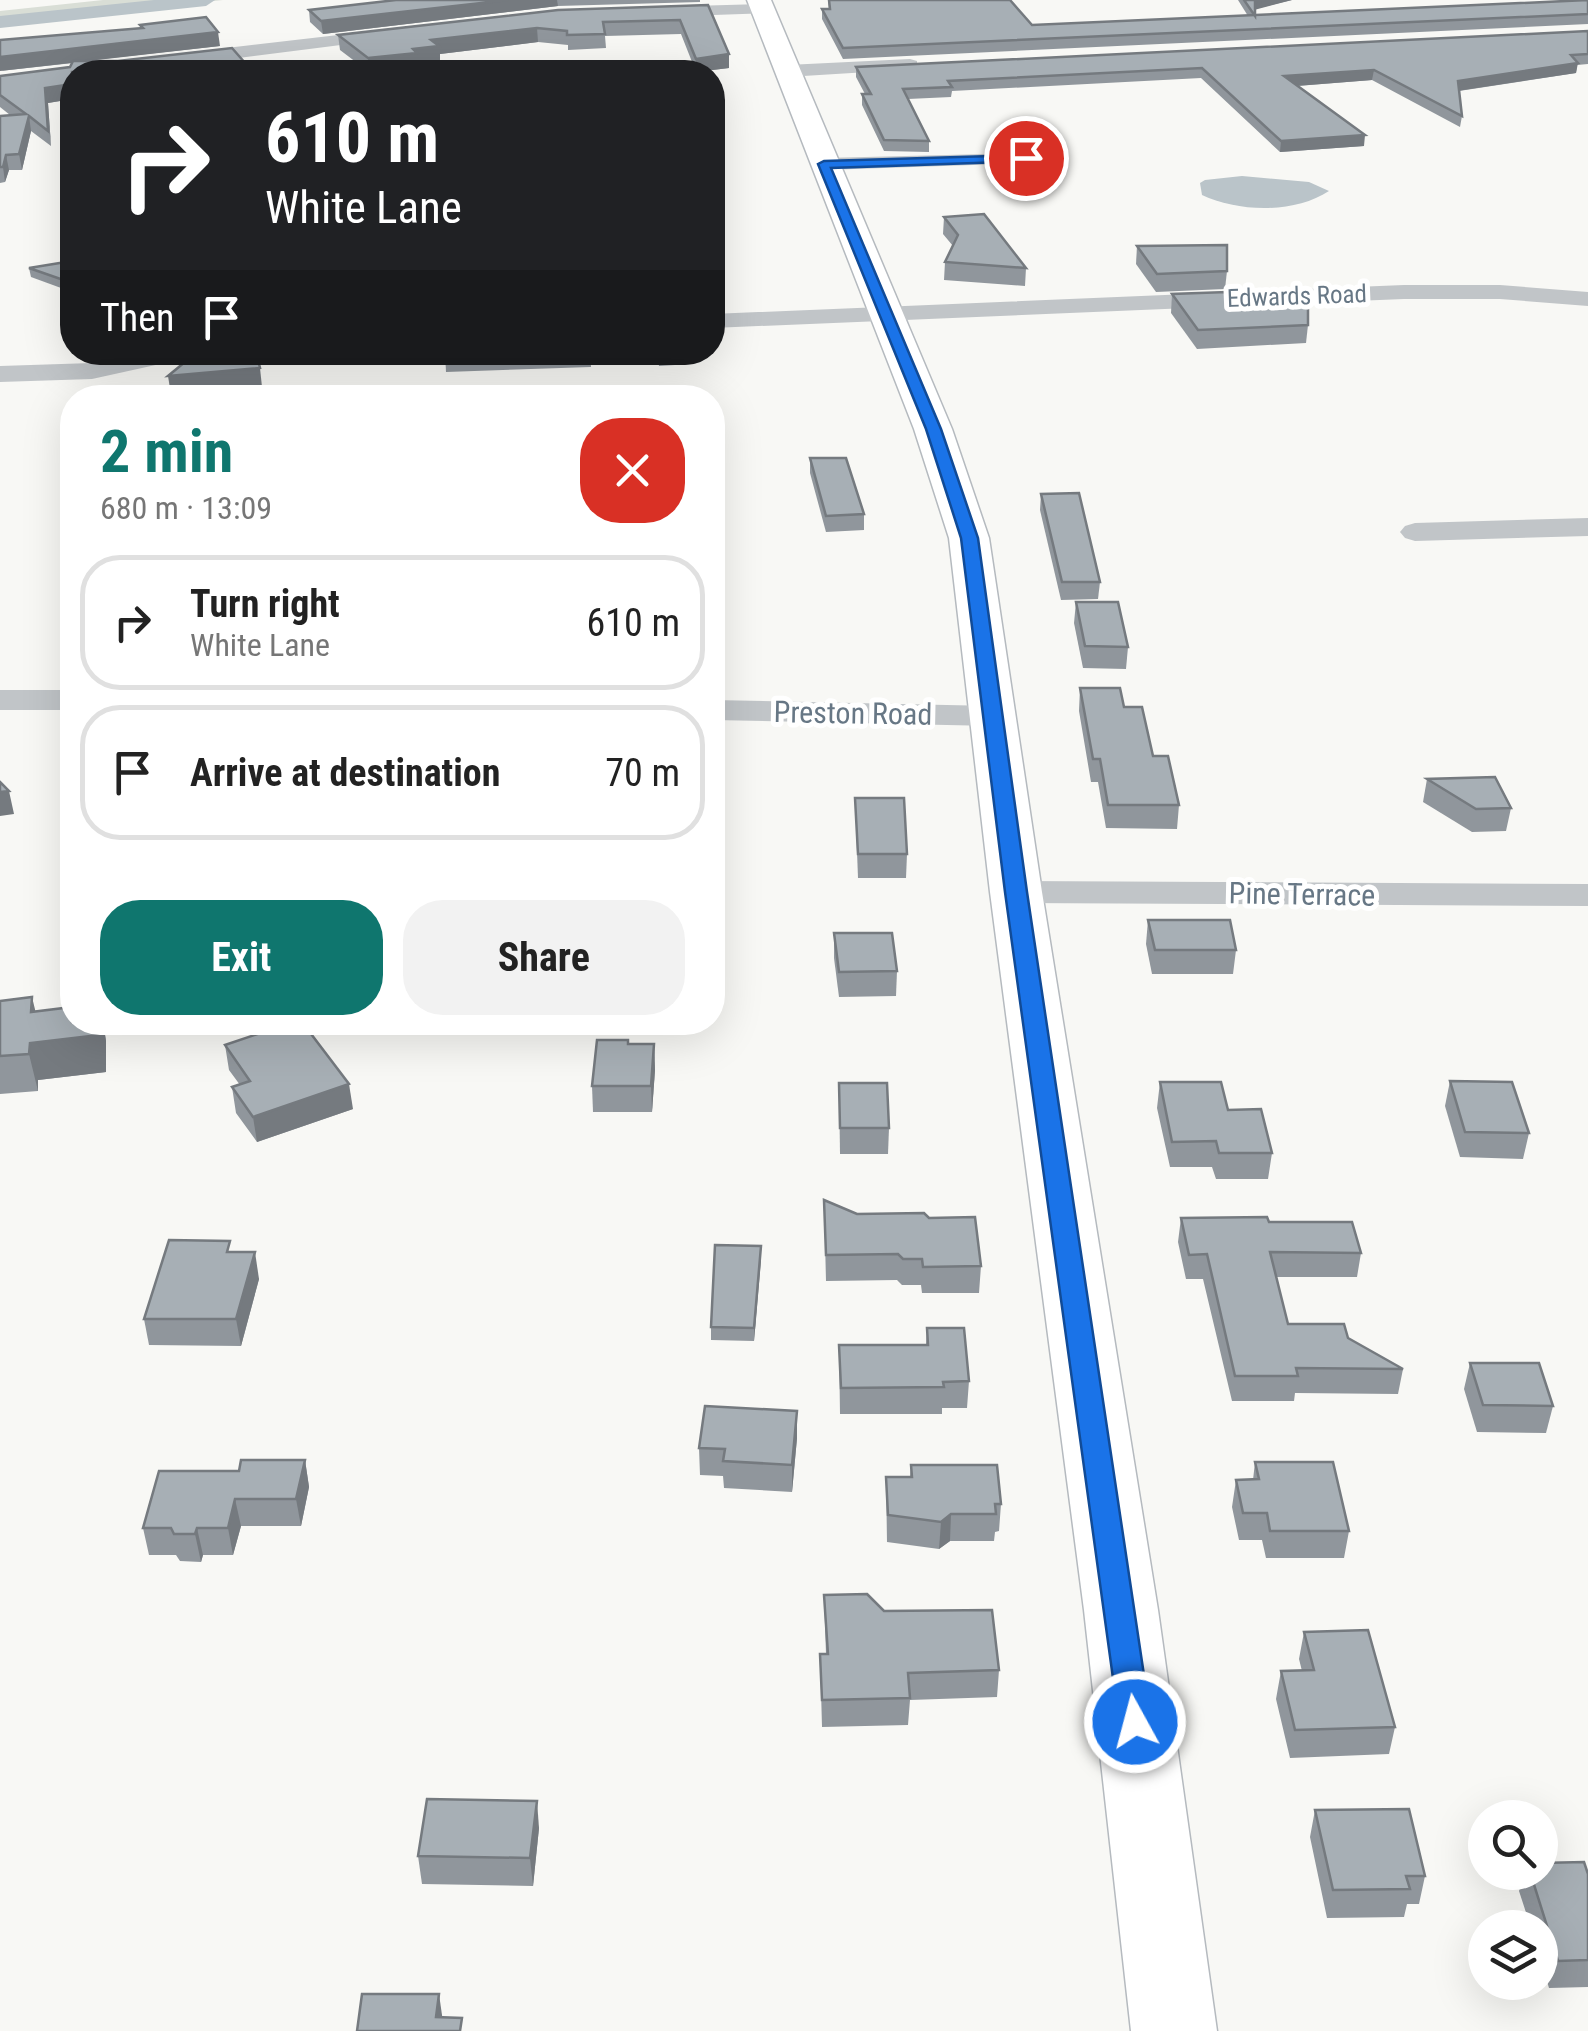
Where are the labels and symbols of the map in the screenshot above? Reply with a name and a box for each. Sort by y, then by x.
pin [984,116,1069,201]
street label: Edwards Road [1227,279,1367,313]
street label: Preston Road [773,694,933,732]
street label: Pine Terrace [1228,875,1376,913]
position arrow [1083,1670,1187,1774]

